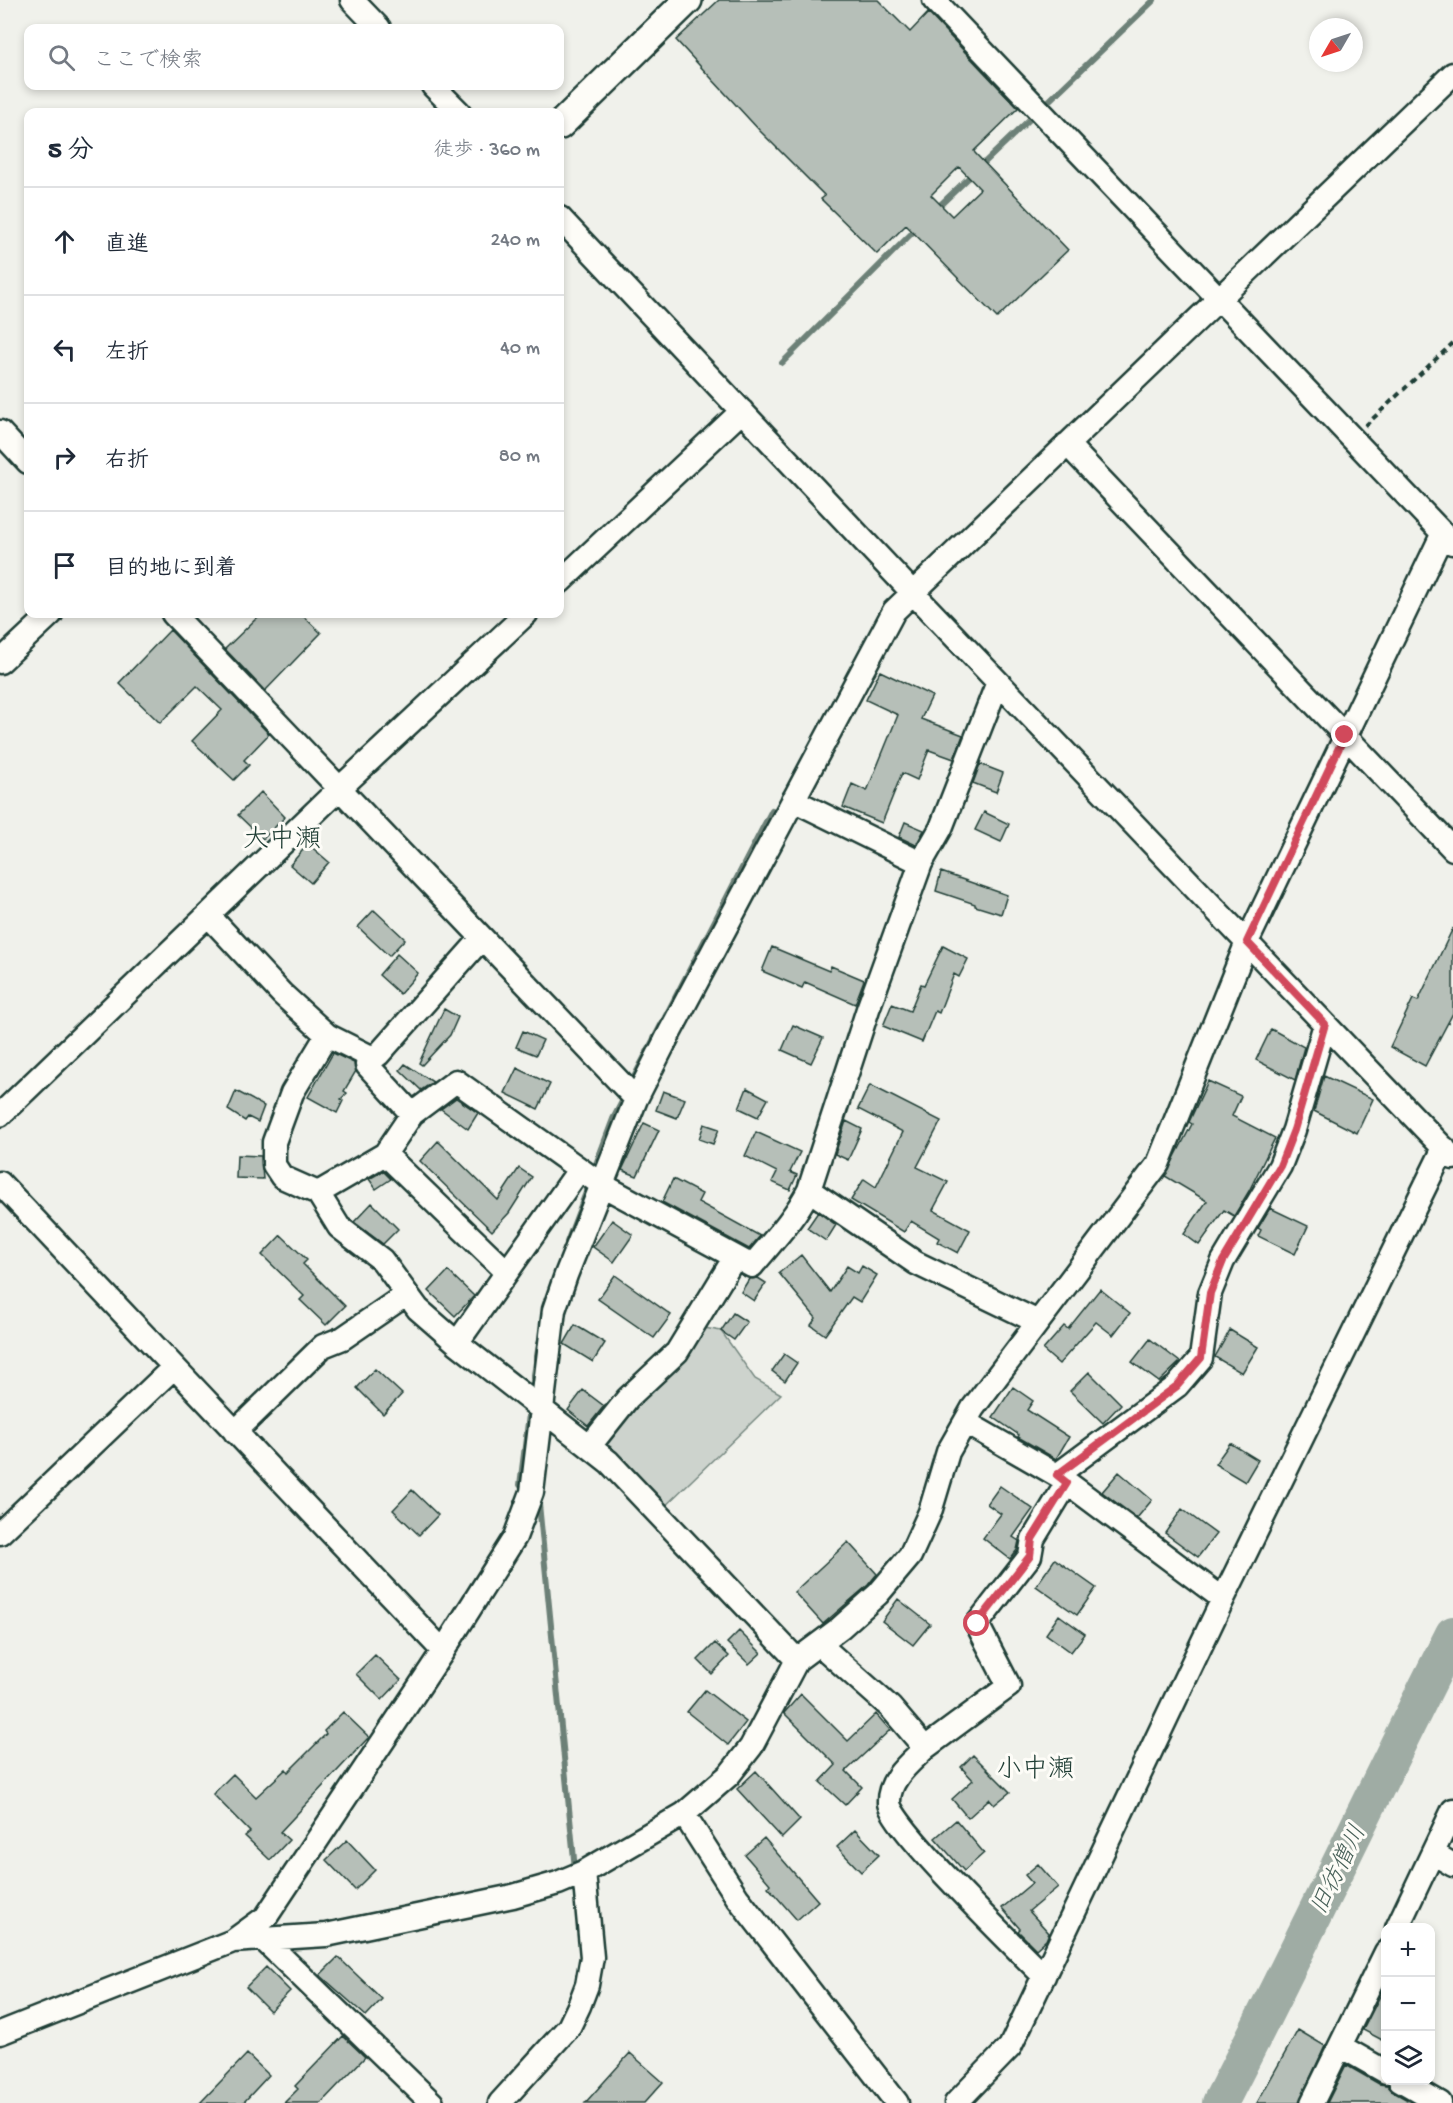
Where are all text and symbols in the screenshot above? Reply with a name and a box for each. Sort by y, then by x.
north arrow [1309,18,1363,72]
search box [24,24,564,90]
icon: search [45,41,78,74]
text: ここで検索 [93,49,203,75]
text: 5 分 [48,137,94,168]
text: 徒歩 · 360 m [433,140,540,163]
icon: ahead [48,225,81,258]
text: 240 m [490,230,540,253]
text: 直進 [105,233,149,259]
icon: left [48,333,81,366]
text: 40 m [500,338,540,361]
text: 左折 [105,341,149,367]
icon: right [48,441,81,474]
text: 80 m [499,446,540,469]
text: 右折 [105,449,149,475]
icon: arrive [48,549,81,582]
text: 目的地に到着 [105,557,237,583]
route end [1331,721,1357,747]
district label: 大中瀬 [243,824,321,857]
route start [963,1610,989,1636]
district label: 小中瀬 [996,1754,1074,1787]
water label: 旧彷僧川 [1305,1821,1374,1920]
map controls [1381,1923,1435,2085]
button: + [1381,1923,1435,1977]
button: − [1381,1977,1435,2031]
button: layers [1381,2031,1435,2085]

